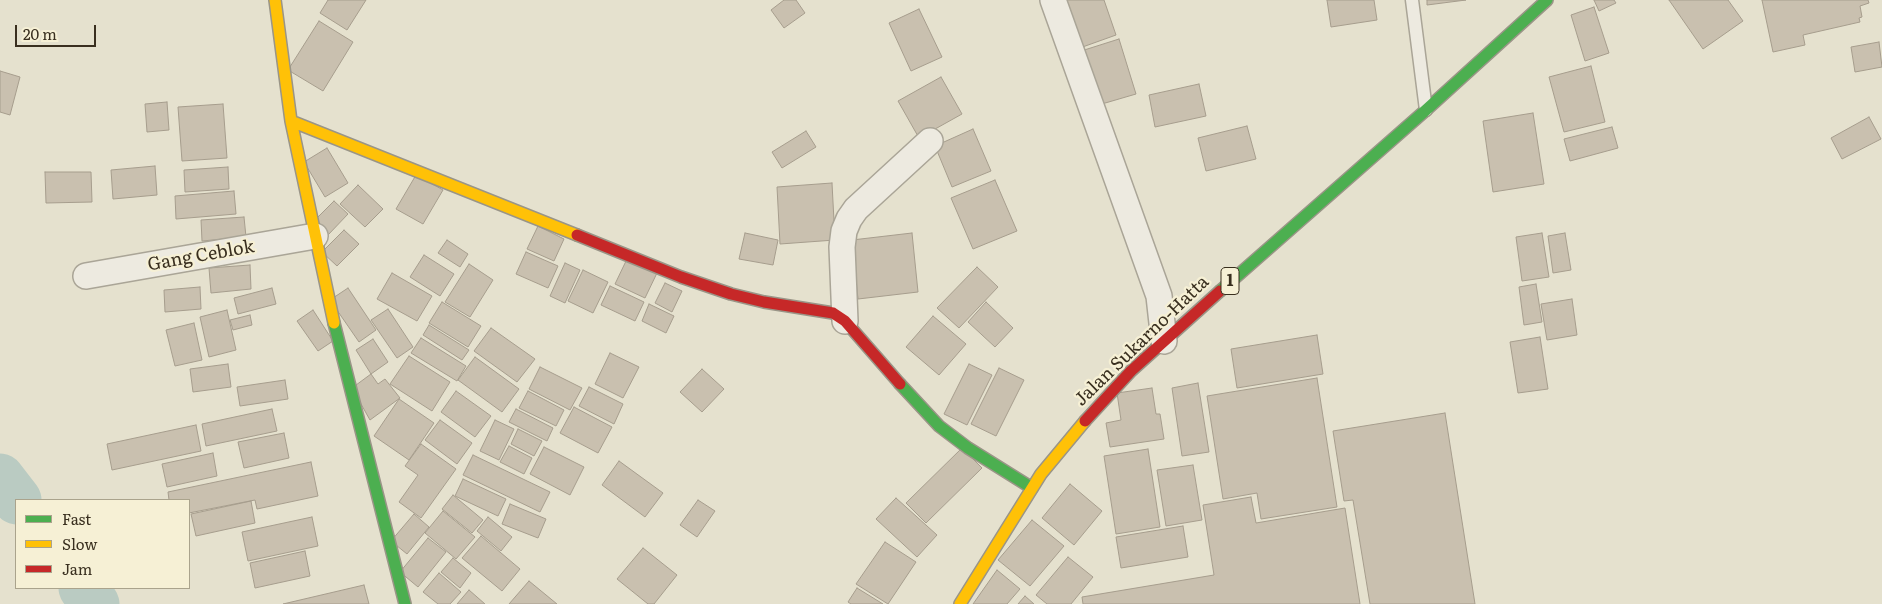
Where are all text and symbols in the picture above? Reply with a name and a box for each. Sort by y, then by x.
scale bar [18,15,99,47]
text: 20 m [23,22,57,45]
street label: Gang Ceblok [146,236,256,276]
road number: 1 [1221,268,1239,294]
street label: Jalan Sukarno-Hatta [1070,271,1214,411]
legend [15,499,190,589]
text: Fast [62,507,91,530]
text: Slow [62,532,97,555]
text: Jam [62,557,92,580]

